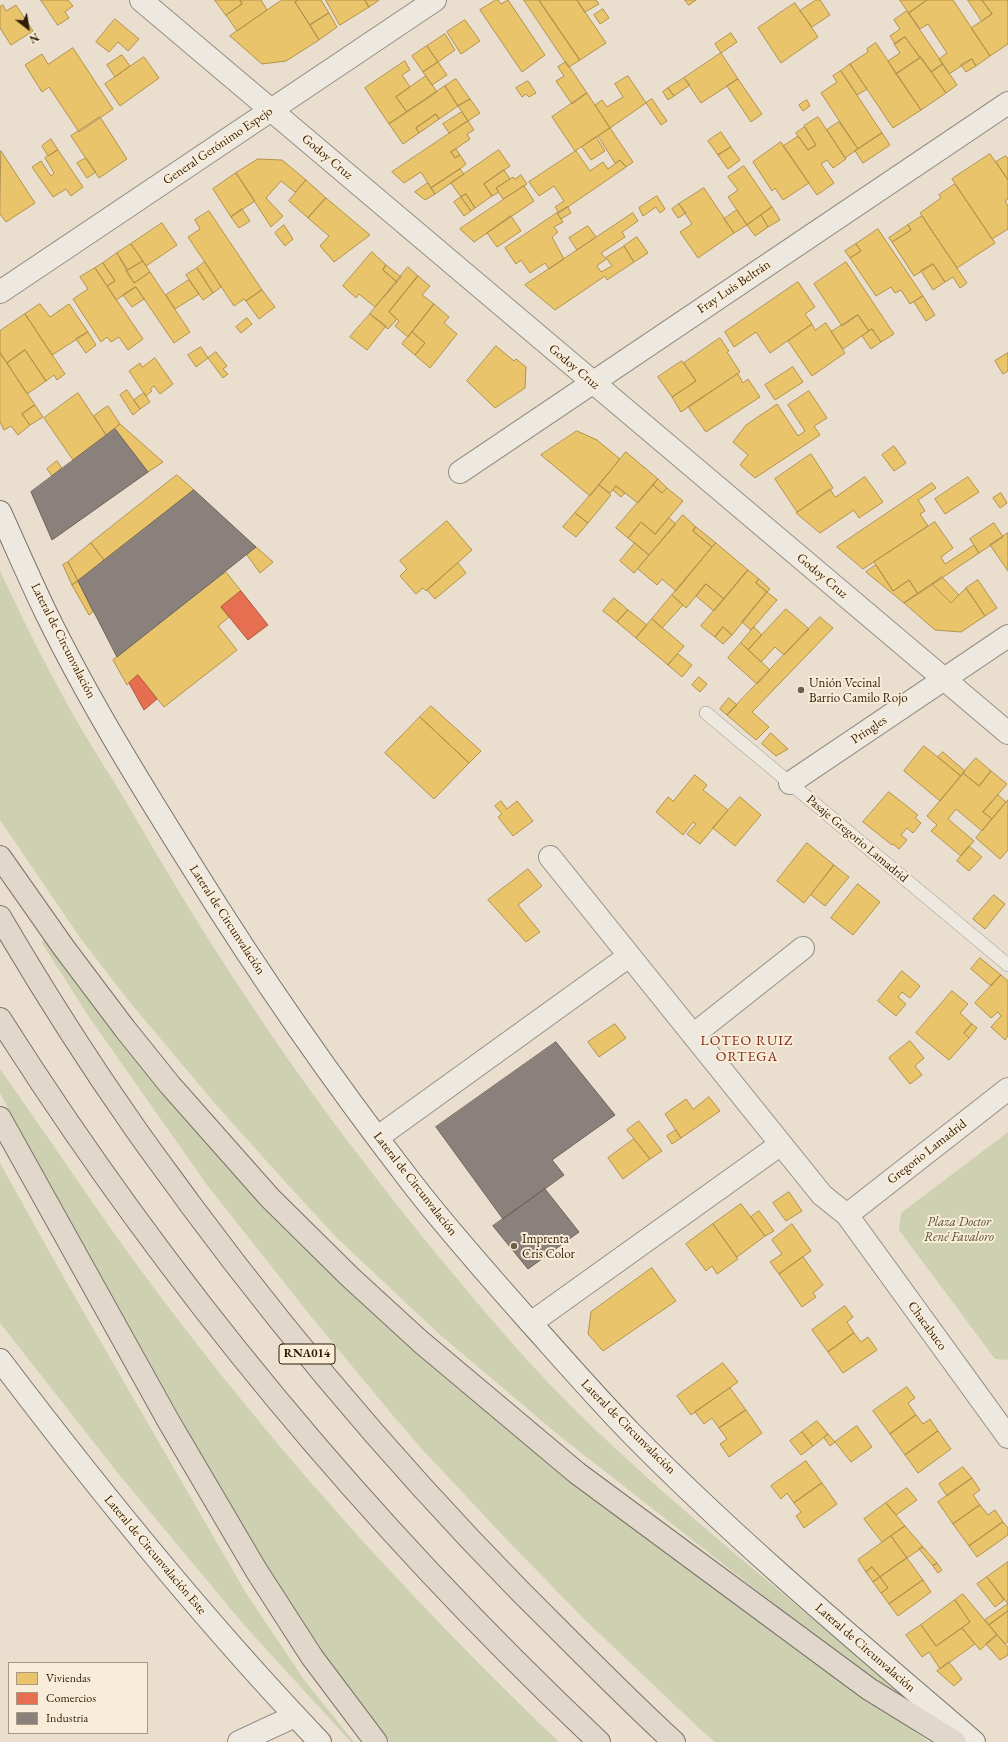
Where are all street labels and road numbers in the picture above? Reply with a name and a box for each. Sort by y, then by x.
street label: General Gerónimo Espejo [160,103,276,189]
street label: Godoy Cruz [298,131,356,183]
street label: Fray Luis Beltrán [694,257,774,317]
street label: Godoy Cruz [545,341,603,393]
street label: Godoy Cruz [793,550,851,602]
street label: Lateral de Circunvalación [27,581,99,701]
street label: Pringles [848,712,890,748]
street label: Pasaje Gregorio Lamadrid [803,792,911,886]
street label: Lateral de Circunvalación [186,862,268,978]
street label: Gregorio Lamadrid [884,1116,970,1188]
street label: Lateral de Circunvalación [370,1129,460,1239]
street label: Chacabuco [904,1299,950,1353]
road number: RNA014 [279,1344,335,1364]
street label: Lateral de Circunvalación [577,1376,679,1478]
street label: Lateral de Circunvalación Este [101,1492,209,1618]
street label: Lateral de Circunvalación [812,1600,918,1696]

